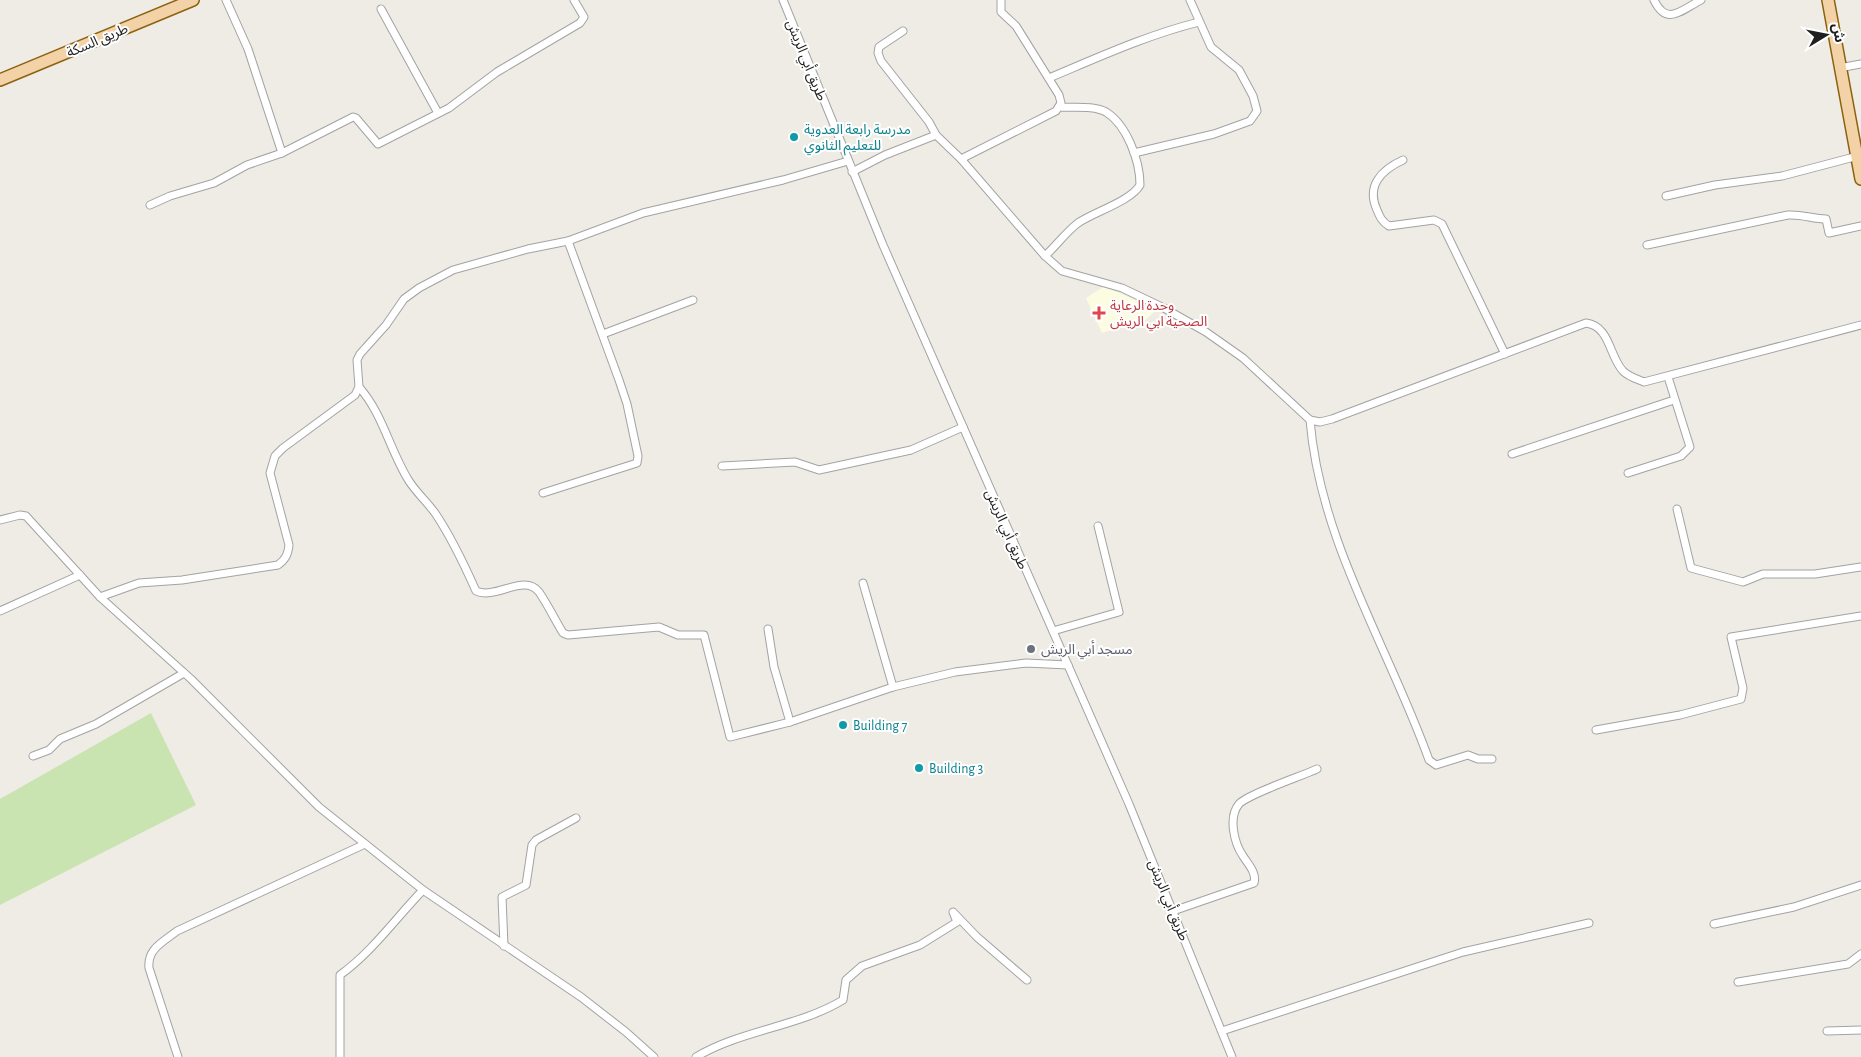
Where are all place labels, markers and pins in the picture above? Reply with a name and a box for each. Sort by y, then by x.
place label: مدرسة رابعة العدوية للتعليم الثانوي [804,123,911,156]
marker: مدرسة رابعة العدوية للتعليم الثانوي [788,131,800,143]
place label: وحدة الرعاية الصحية ابي الريش [1110,299,1207,332]
marker: وحدة الرعاية الصحية ابي الريش [1092,306,1106,320]
place label: مسجد أبي الريش [1041,640,1133,660]
marker: مسجد أبي الريش [1025,643,1037,655]
marker: Building 7 [837,719,849,731]
place label: Building 7 [853,719,907,733]
marker: Building 3 [913,762,925,774]
place label: Building 3 [929,762,983,776]

